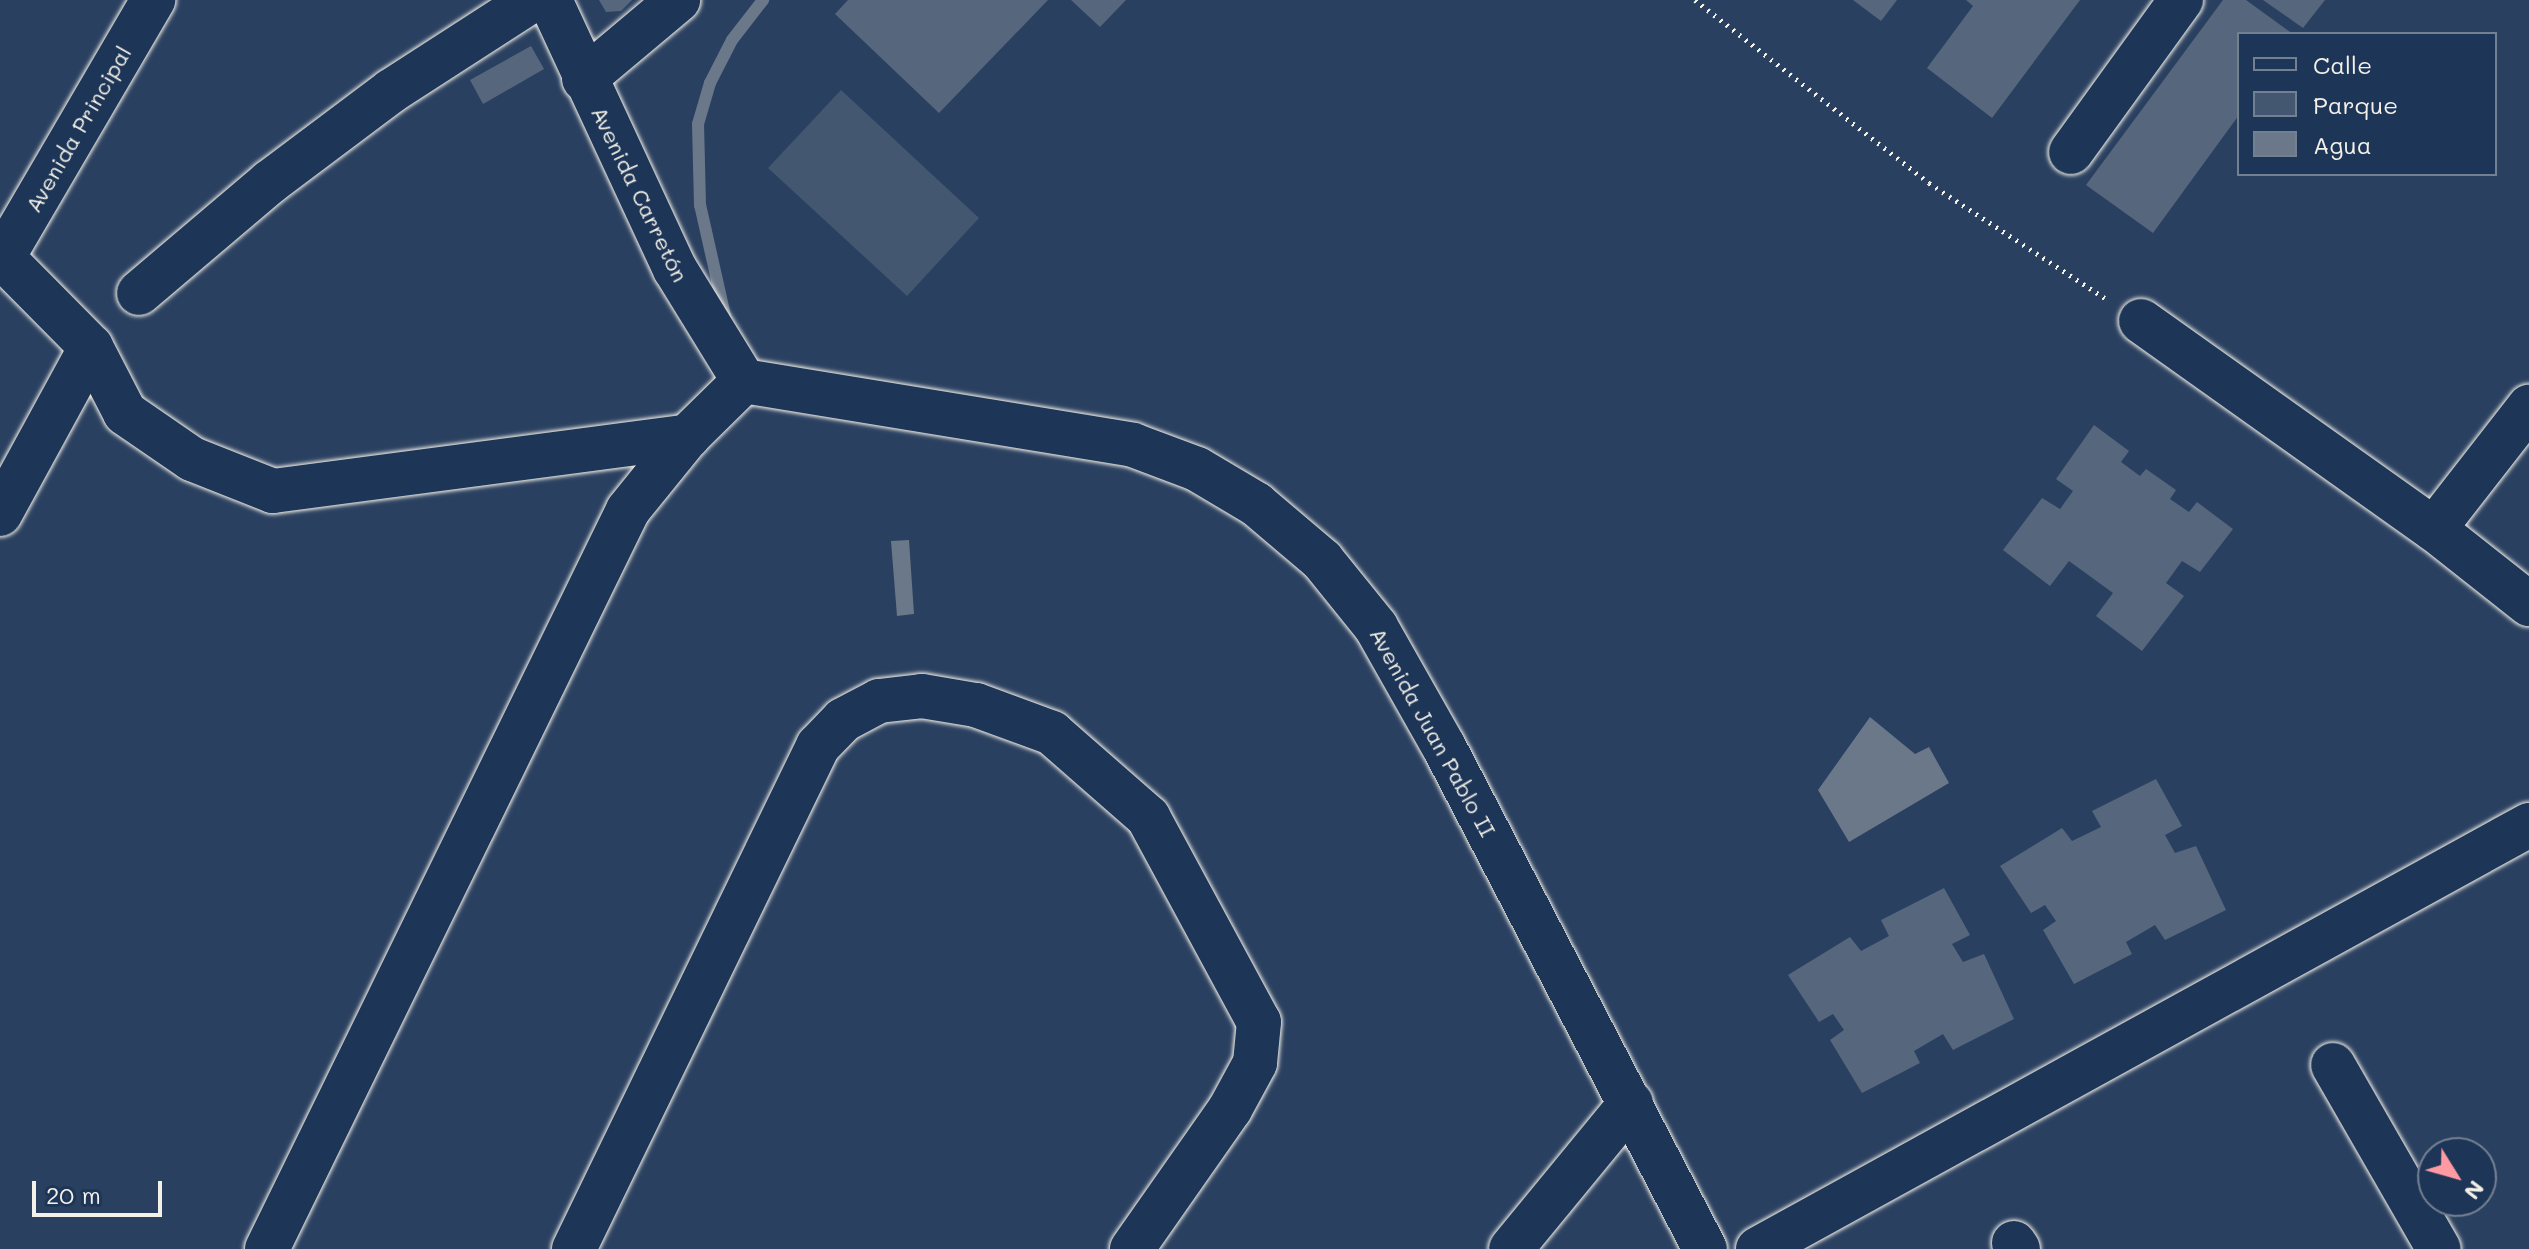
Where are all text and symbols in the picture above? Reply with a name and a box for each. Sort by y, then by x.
legend [2237,32,2497,176]
street label: Avenida Principal [20,41,136,217]
text: Calle [2313,49,2372,80]
text: Parque [2313,89,2398,120]
street label: Avenida Carretón [586,102,694,286]
text: Agua [2313,129,2372,160]
street label: Avenida Juan Pablo II [1364,623,1502,841]
north arrow [2417,1137,2497,1217]
scale bar [36,1165,166,1215]
text: N [2458,1175,2492,1206]
text: 20 m [46,1179,101,1210]

